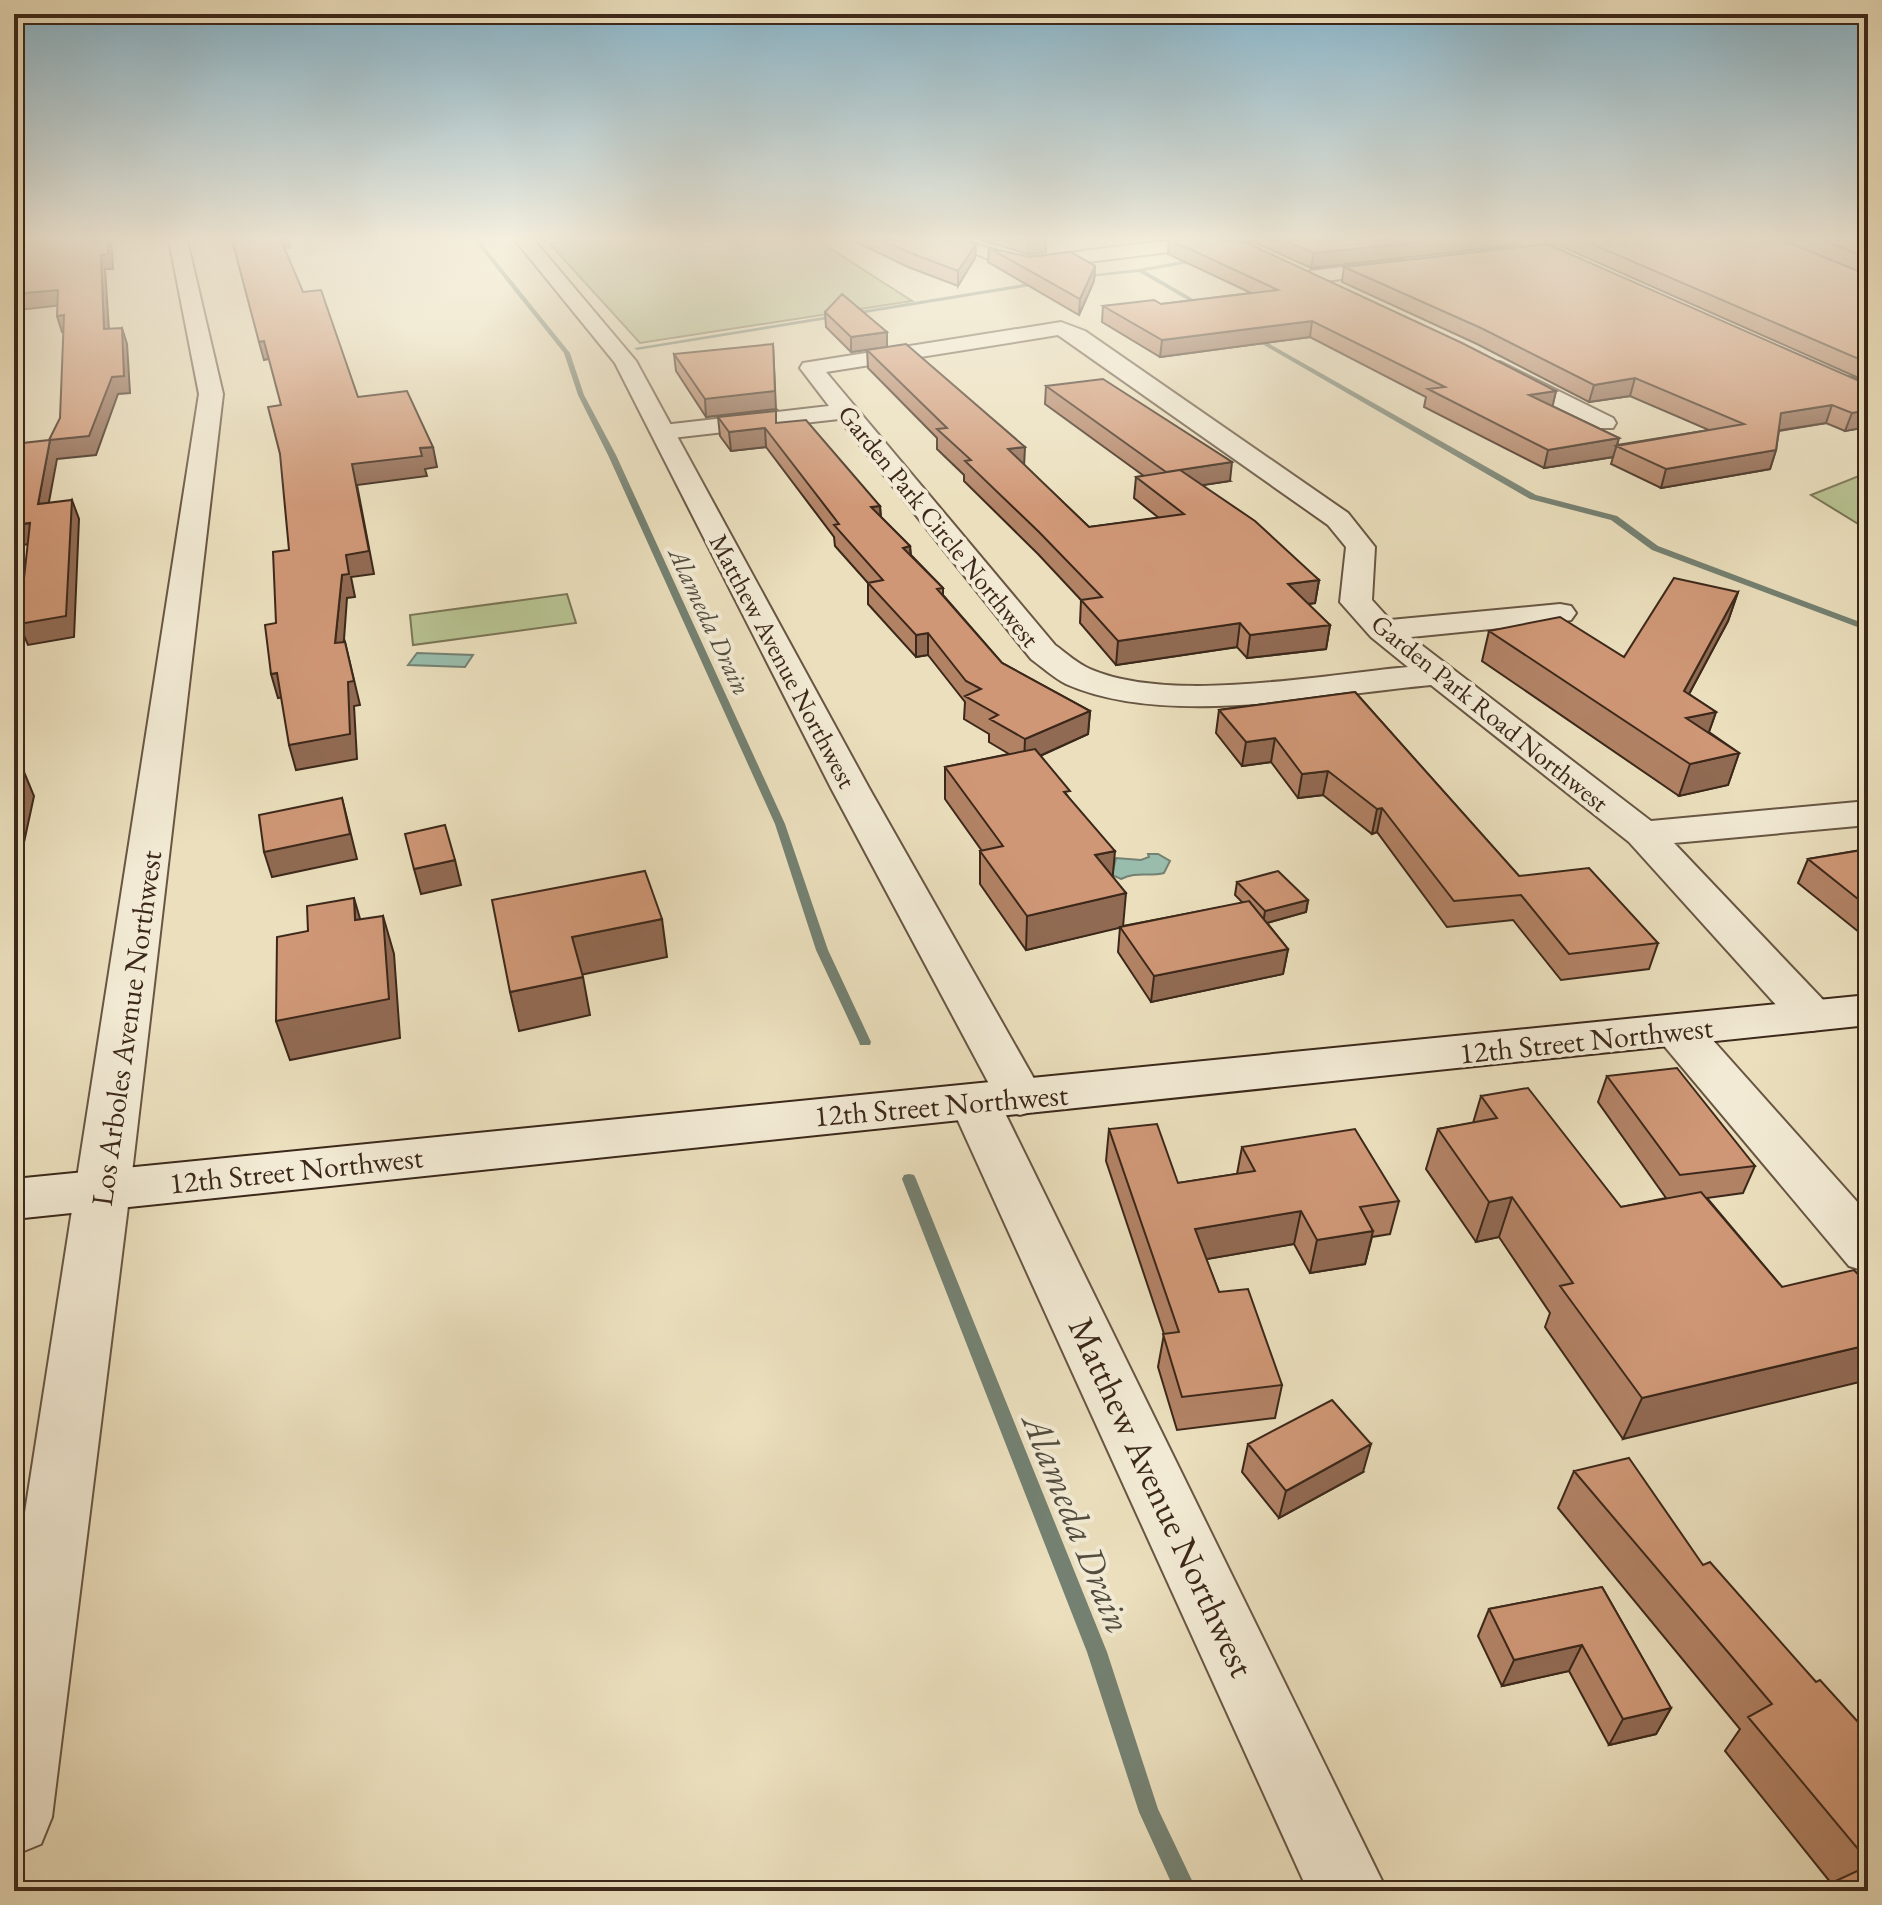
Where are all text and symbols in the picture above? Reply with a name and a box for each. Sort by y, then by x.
street label: Garden Park Circle Northwest [831,398,1047,654]
street label: Matthew Avenue Northwest [702,528,864,794]
water label: Alameda Drain [660,540,759,700]
street label: Garden Park Road Northwest [1364,607,1616,819]
street label: Los Arboles Avenue Northwest [82,847,170,1208]
street label: 12th Street Northwest [1457,1007,1715,1073]
street label: 12th Street Northwest [812,1074,1070,1136]
street label: 12th Street Northwest [167,1137,425,1203]
street label: Matthew Avenue Northwest [1058,1310,1266,1685]
water label: Alameda Drain [1011,1403,1144,1640]

